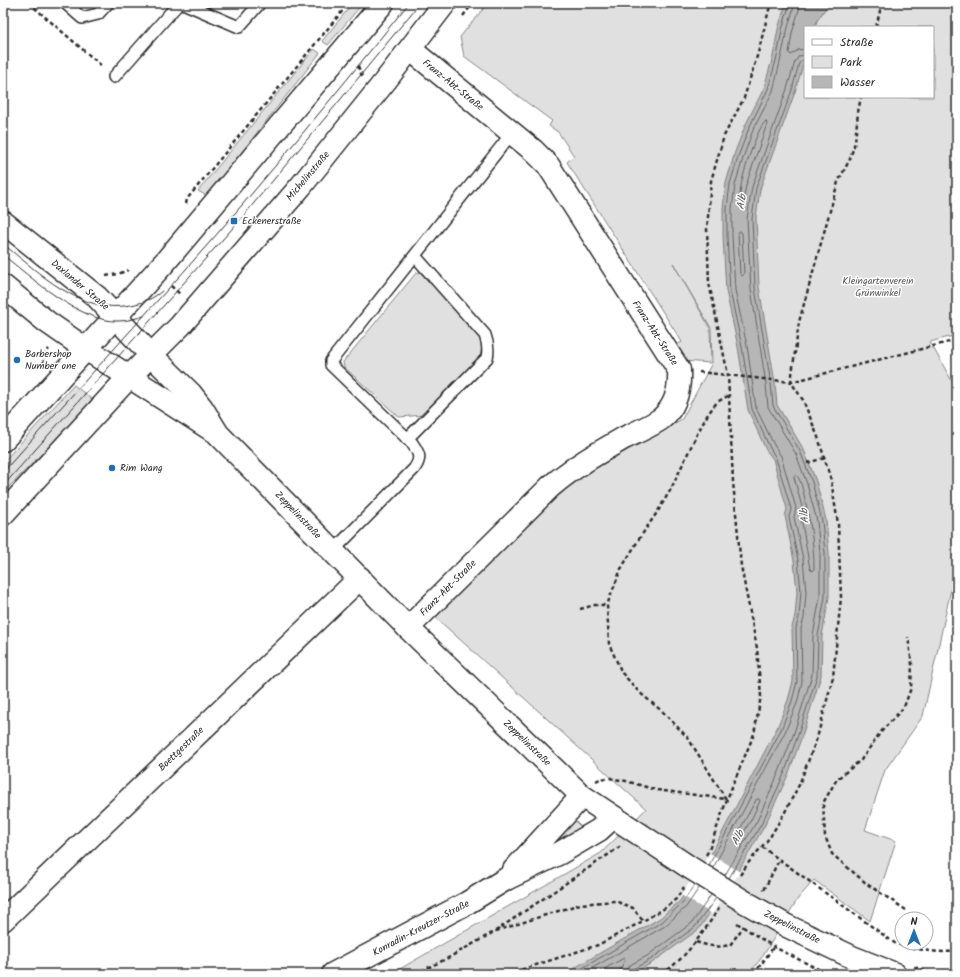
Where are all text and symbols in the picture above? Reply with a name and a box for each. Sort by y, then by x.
legend [804,26,934,98]
text: Straße [840,33,874,52]
text: Park [840,53,862,72]
street label: Franz-Abt-Straße [419,55,488,115]
text: Wasser [840,73,876,92]
street label: Michelinstraße [282,147,334,205]
water label: Alb [732,192,752,211]
place label: Eckenerstraße [242,213,302,229]
marker: Eckenerstraße [229,216,239,226]
street label: Daxlander Straße [47,256,113,315]
park label: Kleingartenverein Grünwinkel [842,273,914,301]
street label: Franz-Abt-Straße [628,297,682,369]
place label: Barbershop Number one [25,346,76,374]
marker: Barbershop Number one [12,355,22,365]
place label: Rim Wang [120,460,163,476]
marker: Rim Wang [107,463,117,473]
street label: Zeppelinstraße [271,487,325,543]
water label: Alb [795,506,815,524]
street label: Franz-Abt-Straße [416,556,480,620]
street label: Zeppelinstraße [499,716,555,770]
street label: Boettgestraße [154,722,208,775]
water label: Alb [727,826,750,849]
street label: Konradin-Kreutzer-Straße [370,895,473,960]
street label: Zeppelinstraße [761,906,823,948]
north arrow [894,911,934,951]
text: N [911,913,918,931]

